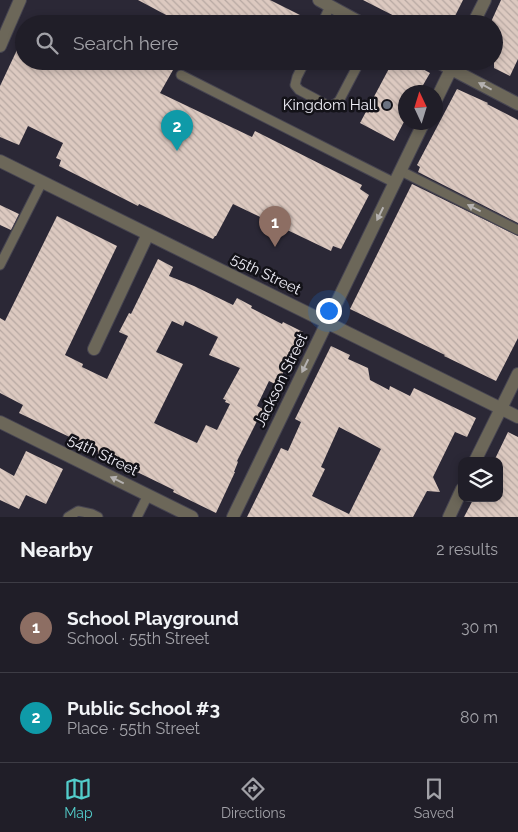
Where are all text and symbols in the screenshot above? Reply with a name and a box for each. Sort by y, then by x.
search box [15,15,503,70]
icon: search [33,29,61,57]
text: Search here [73,32,179,54]
one-way arrow [478,82,491,91]
north arrow [398,85,443,130]
place label: Kingdom Hall [283,96,378,114]
marker: Kingdom Hall [381,99,393,111]
pin: 2 [161,110,193,151]
one-way arrow [467,204,482,212]
pin: 1 [259,206,291,247]
one-way arrow [376,206,384,221]
street label: 55th Street [228,249,304,299]
your location [316,298,342,324]
street label: Jackson Street [251,330,311,430]
one-way arrow [301,359,310,374]
street label: 54th Street [65,430,141,480]
map controls [458,457,503,502]
button: layers [458,457,503,502]
one-way arrow [110,476,124,484]
text: Nearby [20,537,93,562]
text: 2 results [436,540,498,559]
text: School Playground [67,607,239,629]
text: 1 [32,618,40,637]
text: 30 m [461,618,498,637]
text: School · 55th Street [67,629,209,648]
text: Public School #3 [67,697,220,719]
text: 2 [31,708,41,727]
text: 80 m [460,708,498,727]
text: Place · 55th Street [67,719,200,738]
tab: Map [64,775,93,821]
tab: Directions [221,775,286,821]
tab: Saved [414,775,454,821]

